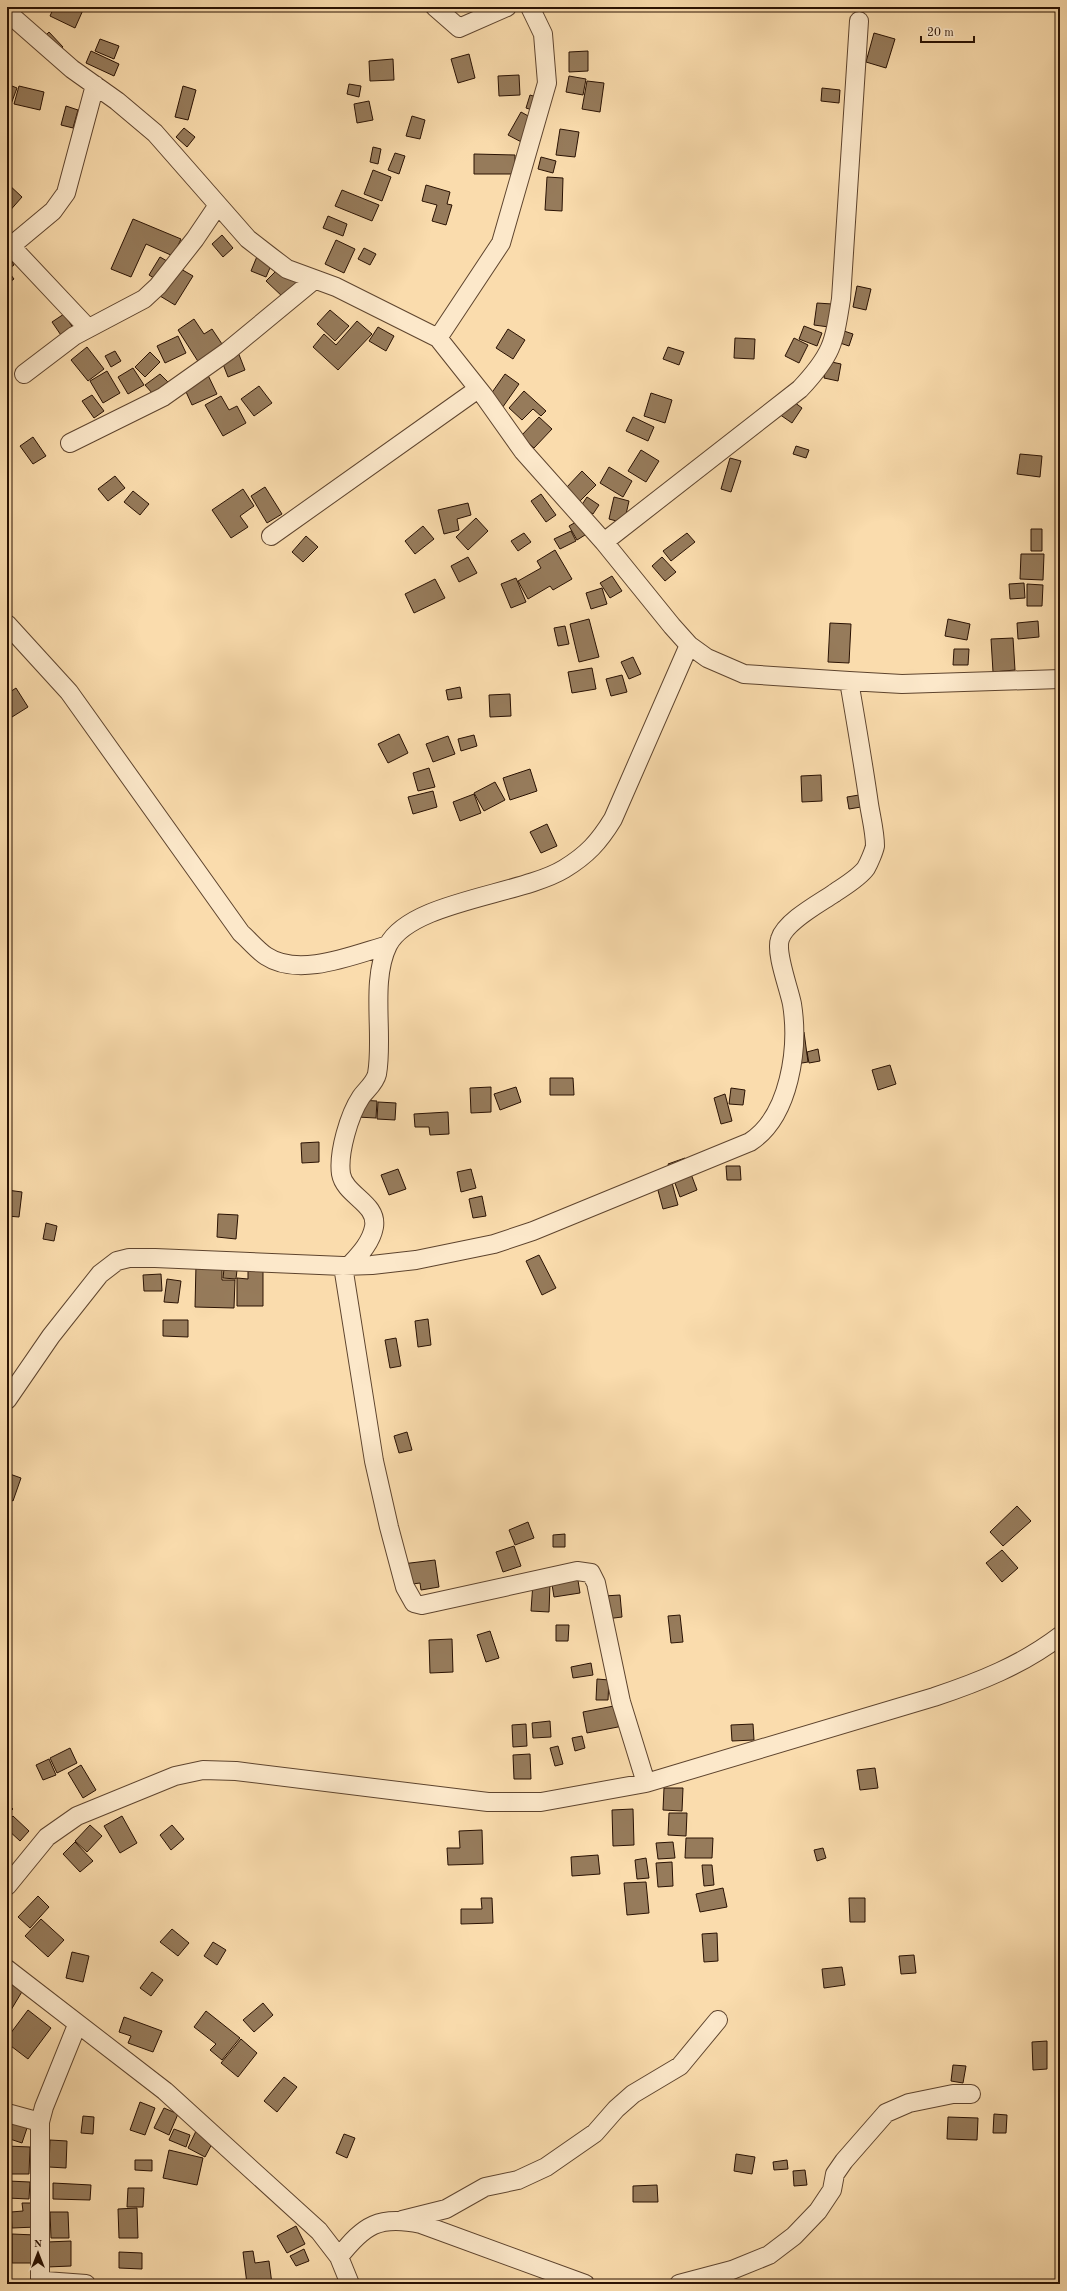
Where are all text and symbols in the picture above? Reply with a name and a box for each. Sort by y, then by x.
scale bar [921,18,974,44]
text: 20 m [927,27,954,39]
north arrow [18,2233,58,2273]
text: N [34,2239,43,2250]

